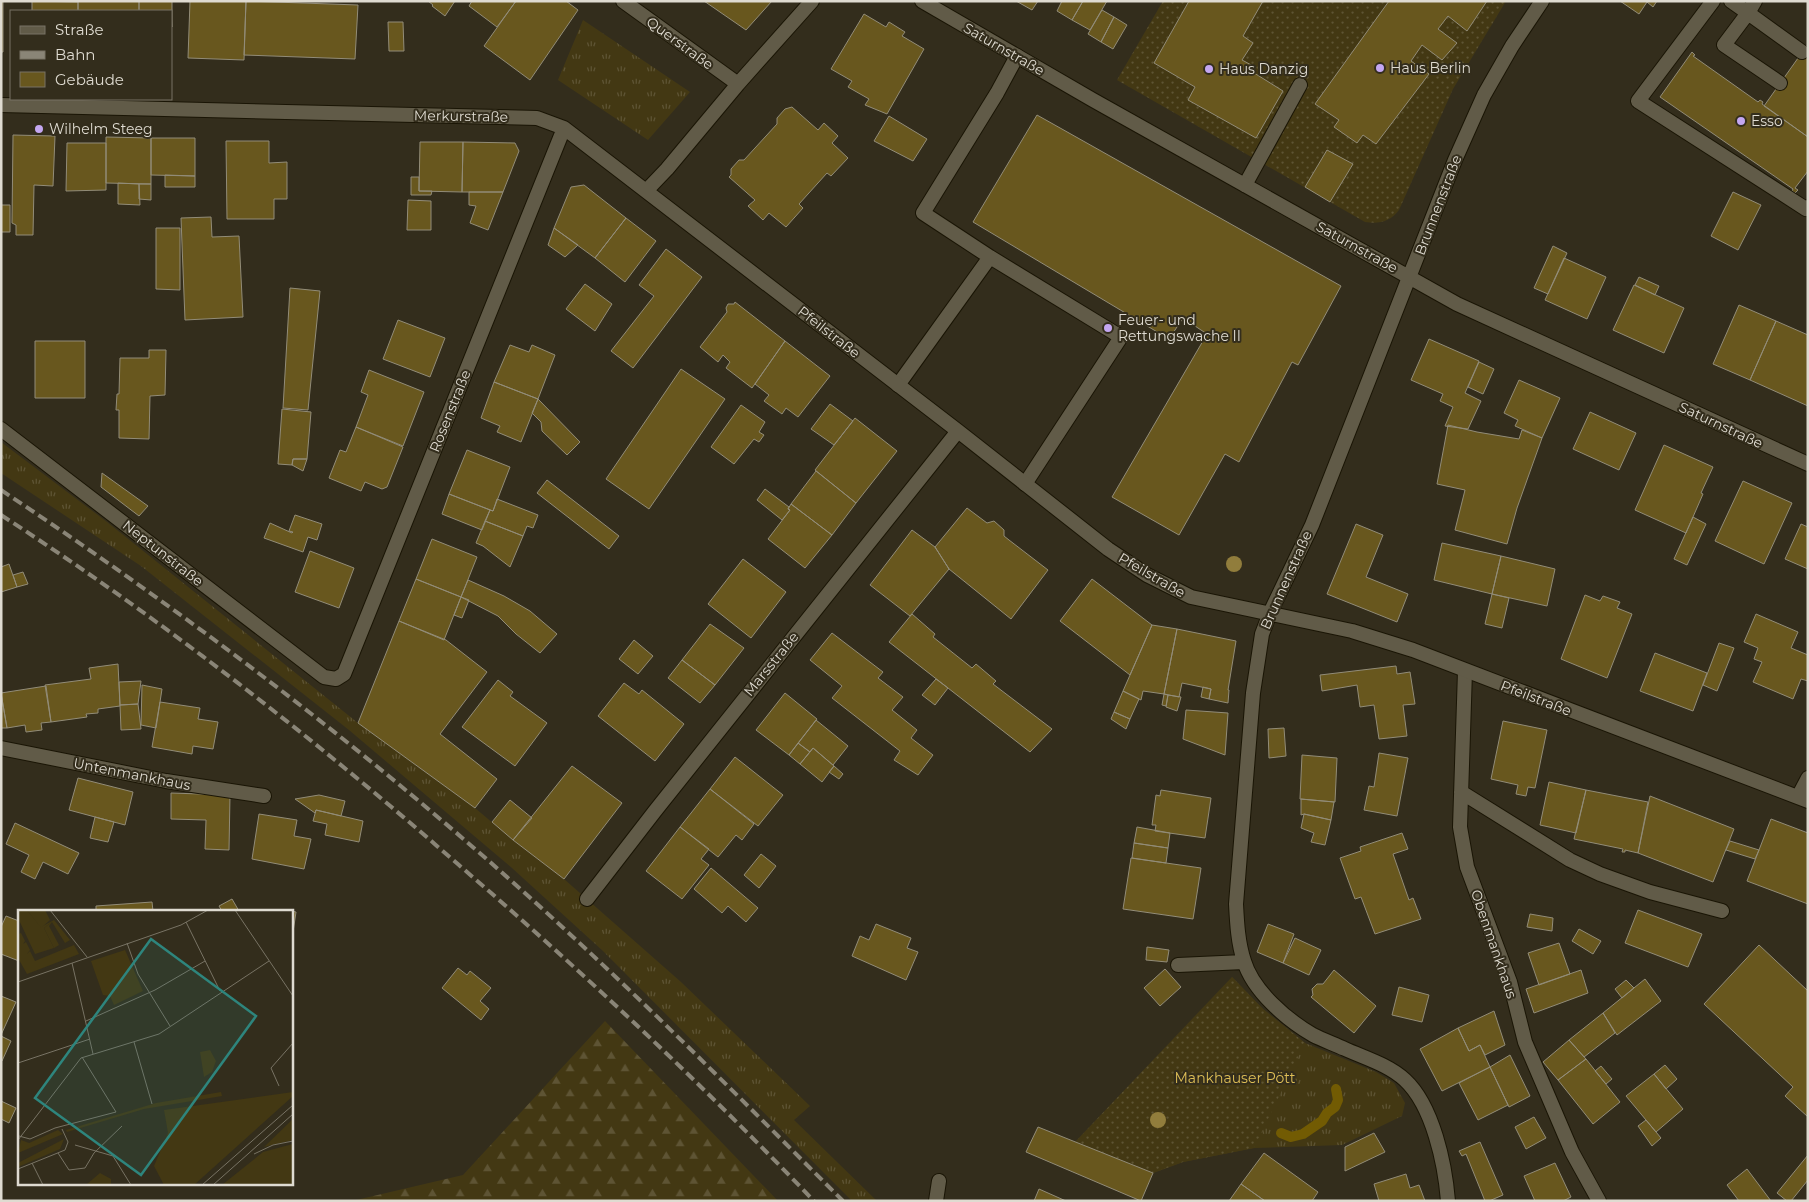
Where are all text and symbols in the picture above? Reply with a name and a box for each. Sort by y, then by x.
legend [10,10,172,100]
street label: Querstraße [643,13,717,73]
street label: Saturnstraße [960,19,1048,79]
text: Straße [55,20,104,39]
text: Bahn [55,45,95,64]
place label: Haus Berlin [1390,59,1471,77]
place label: Haus Danzig [1219,60,1308,78]
marker: Haus Berlin [1374,62,1386,74]
marker: Haus Danzig [1203,63,1215,75]
text: Gebäude [55,70,124,89]
street label: Merkurstraße [414,106,508,126]
place label: Esso [1751,112,1783,130]
marker: Esso [1735,115,1747,127]
place label: Wilhelm Steeg [49,120,153,138]
marker: Wilhelm Steeg [33,123,45,135]
street label: Brunnenstraße [1411,152,1465,258]
street label: Saturnstraße [1313,217,1401,277]
street label: Pfeilstraße [794,302,864,362]
place label: Feuer- und Rettungswache II [1118,311,1241,345]
marker: Feuer- und Rettungswache II [1102,322,1114,334]
street label: Rosenstraße [425,367,475,455]
street label: Saturnstraße [1676,398,1766,452]
street label: Neptunstraße [119,516,207,590]
street label: Brunnenstraße [1256,528,1316,632]
street label: Pfeilstraße [1115,549,1189,601]
street label: Marsstraße [740,628,802,700]
street label: Pfeilstraße [1498,676,1574,720]
street label: Untenmankhaus [72,754,192,794]
street label: Obenmankhaus [1467,887,1521,1001]
inset map [18,910,292,1184]
park label: Mankhauser Pött [1175,1069,1296,1087]

